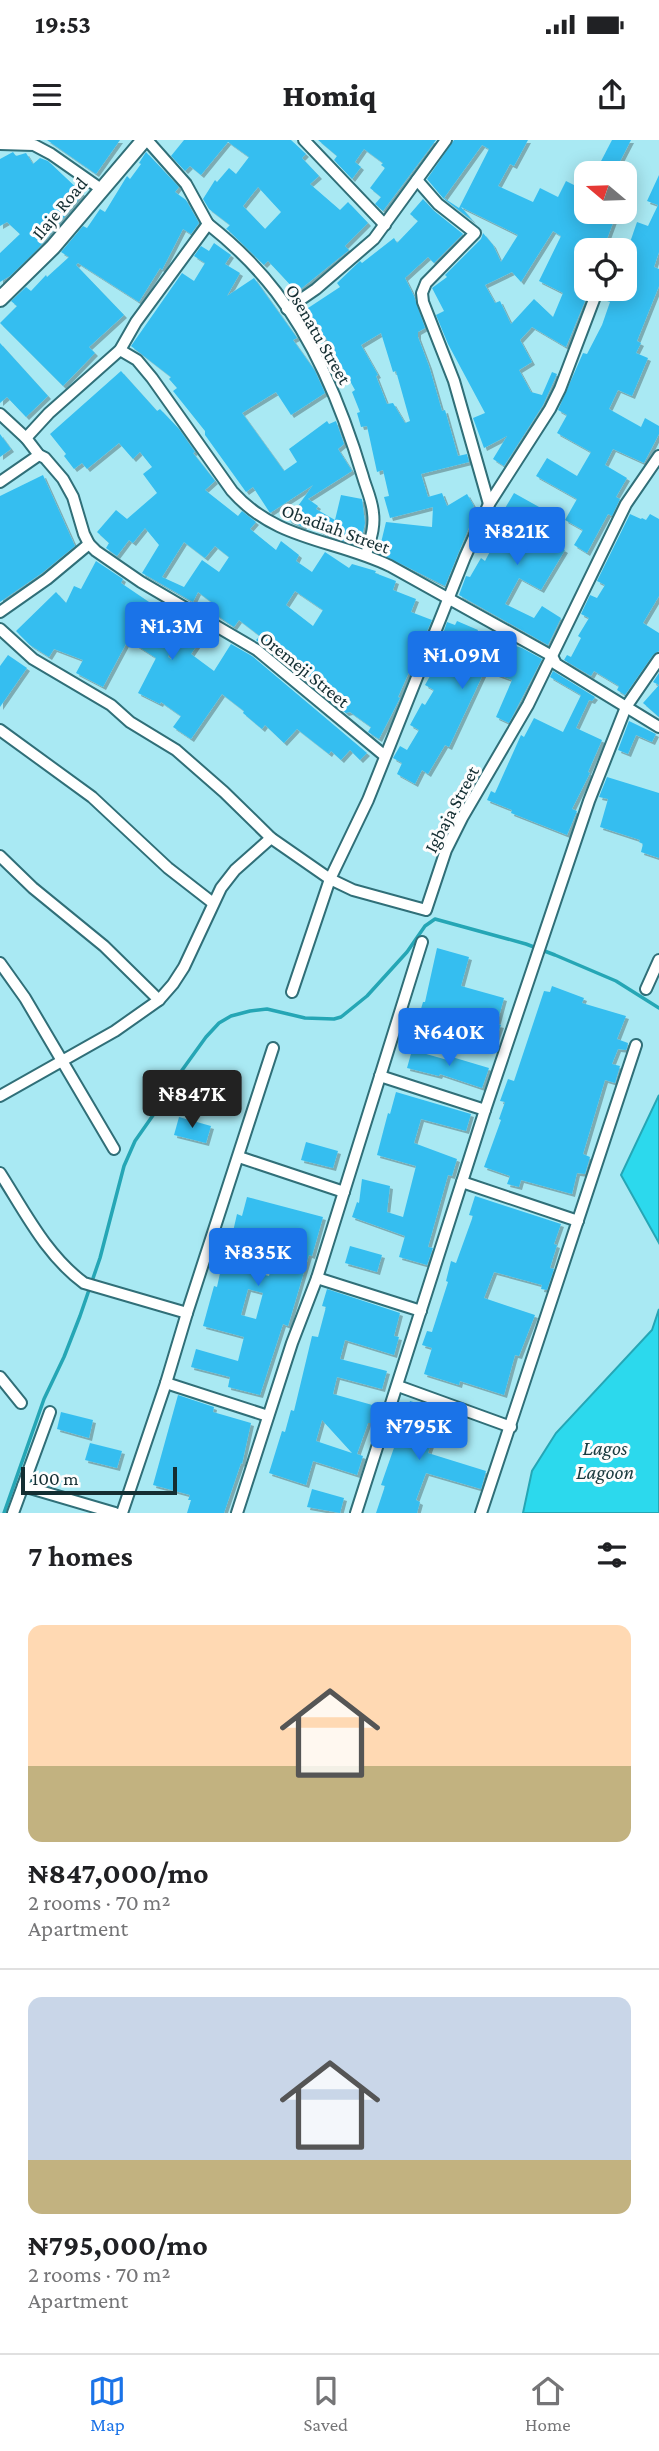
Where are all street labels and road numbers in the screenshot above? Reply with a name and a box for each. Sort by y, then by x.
street label: Ilaje Road [27,173,92,244]
street label: Osenatu Street [281,281,356,389]
street label: Obadiah Street [279,499,393,558]
street label: Oremeji Street [255,627,354,713]
street label: Igbaja Street [420,762,484,857]

